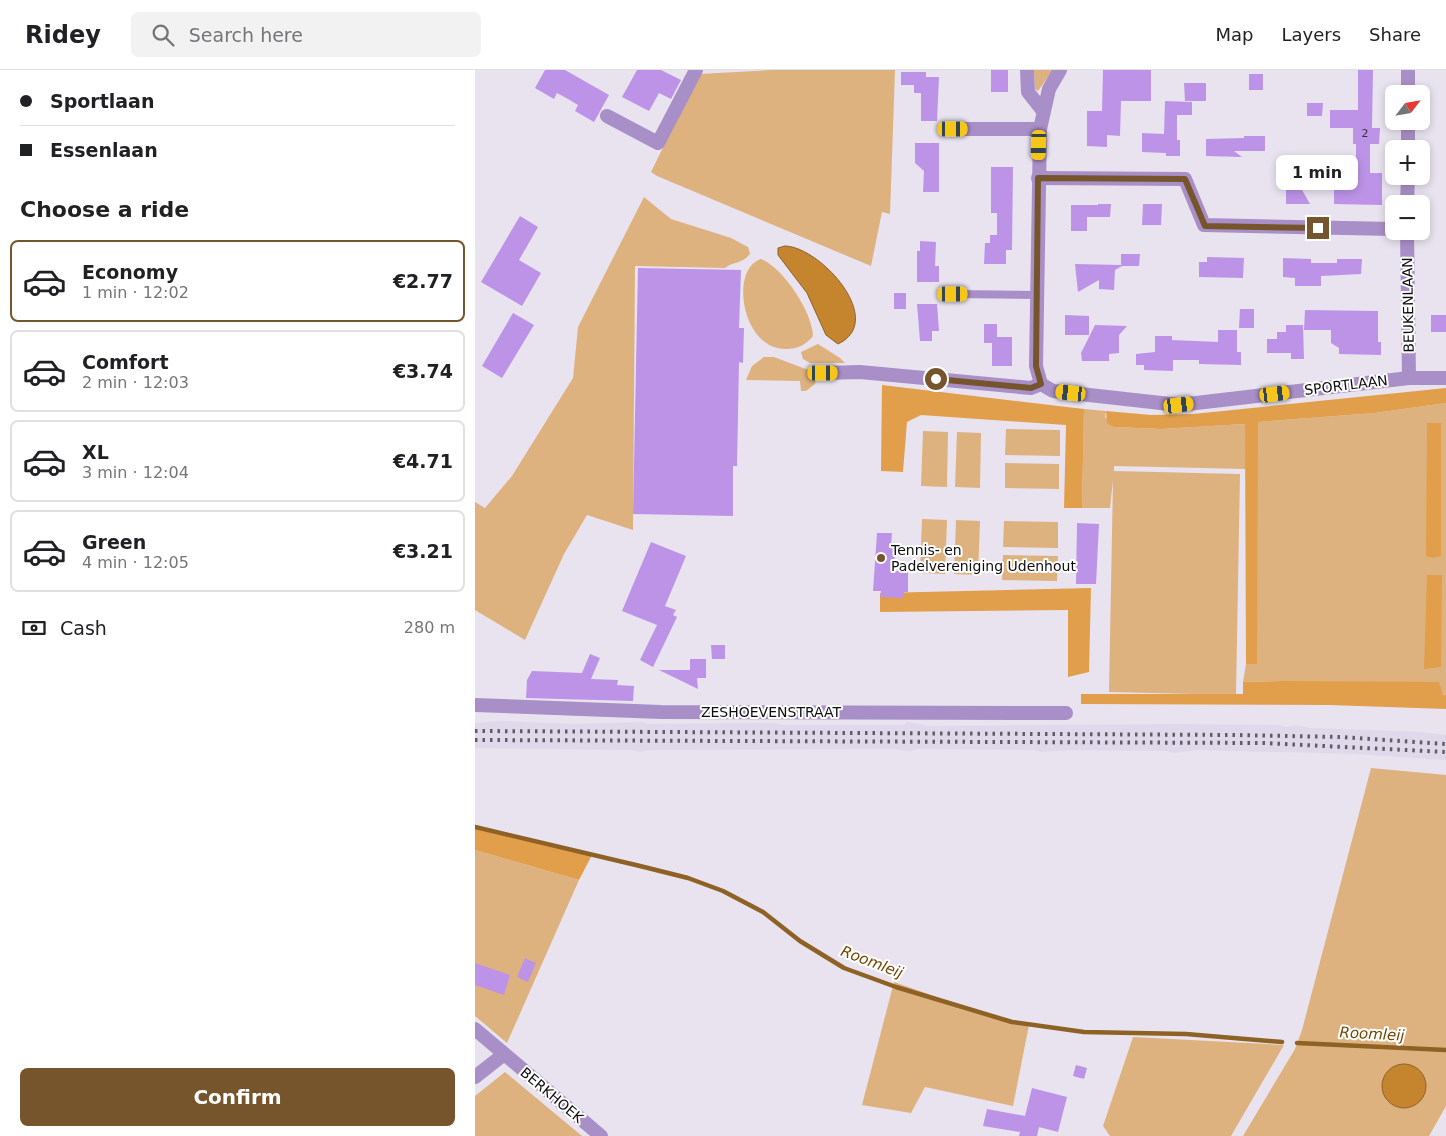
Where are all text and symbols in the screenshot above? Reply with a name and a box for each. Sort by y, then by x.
search box [131,12,481,57]
text: Ridey [25,21,101,49]
icon: search [149,21,177,49]
text: Search here [189,24,303,46]
text: Map [1215,24,1253,45]
text: Layers [1281,24,1341,45]
text: Share [1369,24,1421,45]
north arrow [1385,85,1430,130]
map controls [1385,85,1430,240]
text: Sportlaan [50,90,154,112]
car [938,122,968,137]
house number: 2 [1362,127,1369,140]
car [1030,130,1047,160]
text: Essenlaan [50,139,158,161]
button: + [1385,140,1430,185]
callout: 1 min [1277,156,1359,190]
text: 1 min [1292,163,1342,182]
button: − [1385,195,1430,240]
text: Choose a ride [20,197,189,222]
route end [1307,217,1329,239]
street label: BEUKENLAAN [1399,257,1417,353]
icon: car [22,259,67,304]
text: Economy [82,261,178,283]
text: €2.77 [393,270,453,292]
text: 1 min · 12:02 [82,283,189,302]
car [938,287,968,302]
icon: car [22,349,67,394]
text: Comfort [82,351,169,373]
text: €3.74 [393,360,453,382]
car [808,366,838,381]
route start [925,368,947,390]
street label: SPORTLAAN [1303,372,1389,398]
text: 2 min · 12:03 [82,373,189,392]
car [1055,384,1086,402]
car [1259,385,1290,403]
car [1163,396,1194,414]
icon: car [22,439,67,484]
text: XL [82,441,109,463]
text: €4.71 [393,450,453,472]
text: 3 min · 12:04 [82,463,189,482]
icon: car [22,529,67,574]
text: Green [82,531,146,553]
text: €3.21 [393,540,453,562]
place label: Tennis- en Padelvereniging Udenhout [890,542,1076,574]
marker: Tennis- en Padelvereniging Udenhout [875,552,887,564]
text: 4 min · 12:05 [82,553,189,572]
icon: cash [20,614,48,642]
text: Cash [60,617,107,639]
text: 280 m [404,618,455,637]
street label: ZESHOEVENSTRAAT [701,704,842,720]
water label: Roomleij [838,942,906,982]
water label: Roomleij [1339,1023,1406,1045]
street label: BERKHOEK [517,1064,587,1126]
button: Confirm [20,1068,455,1126]

